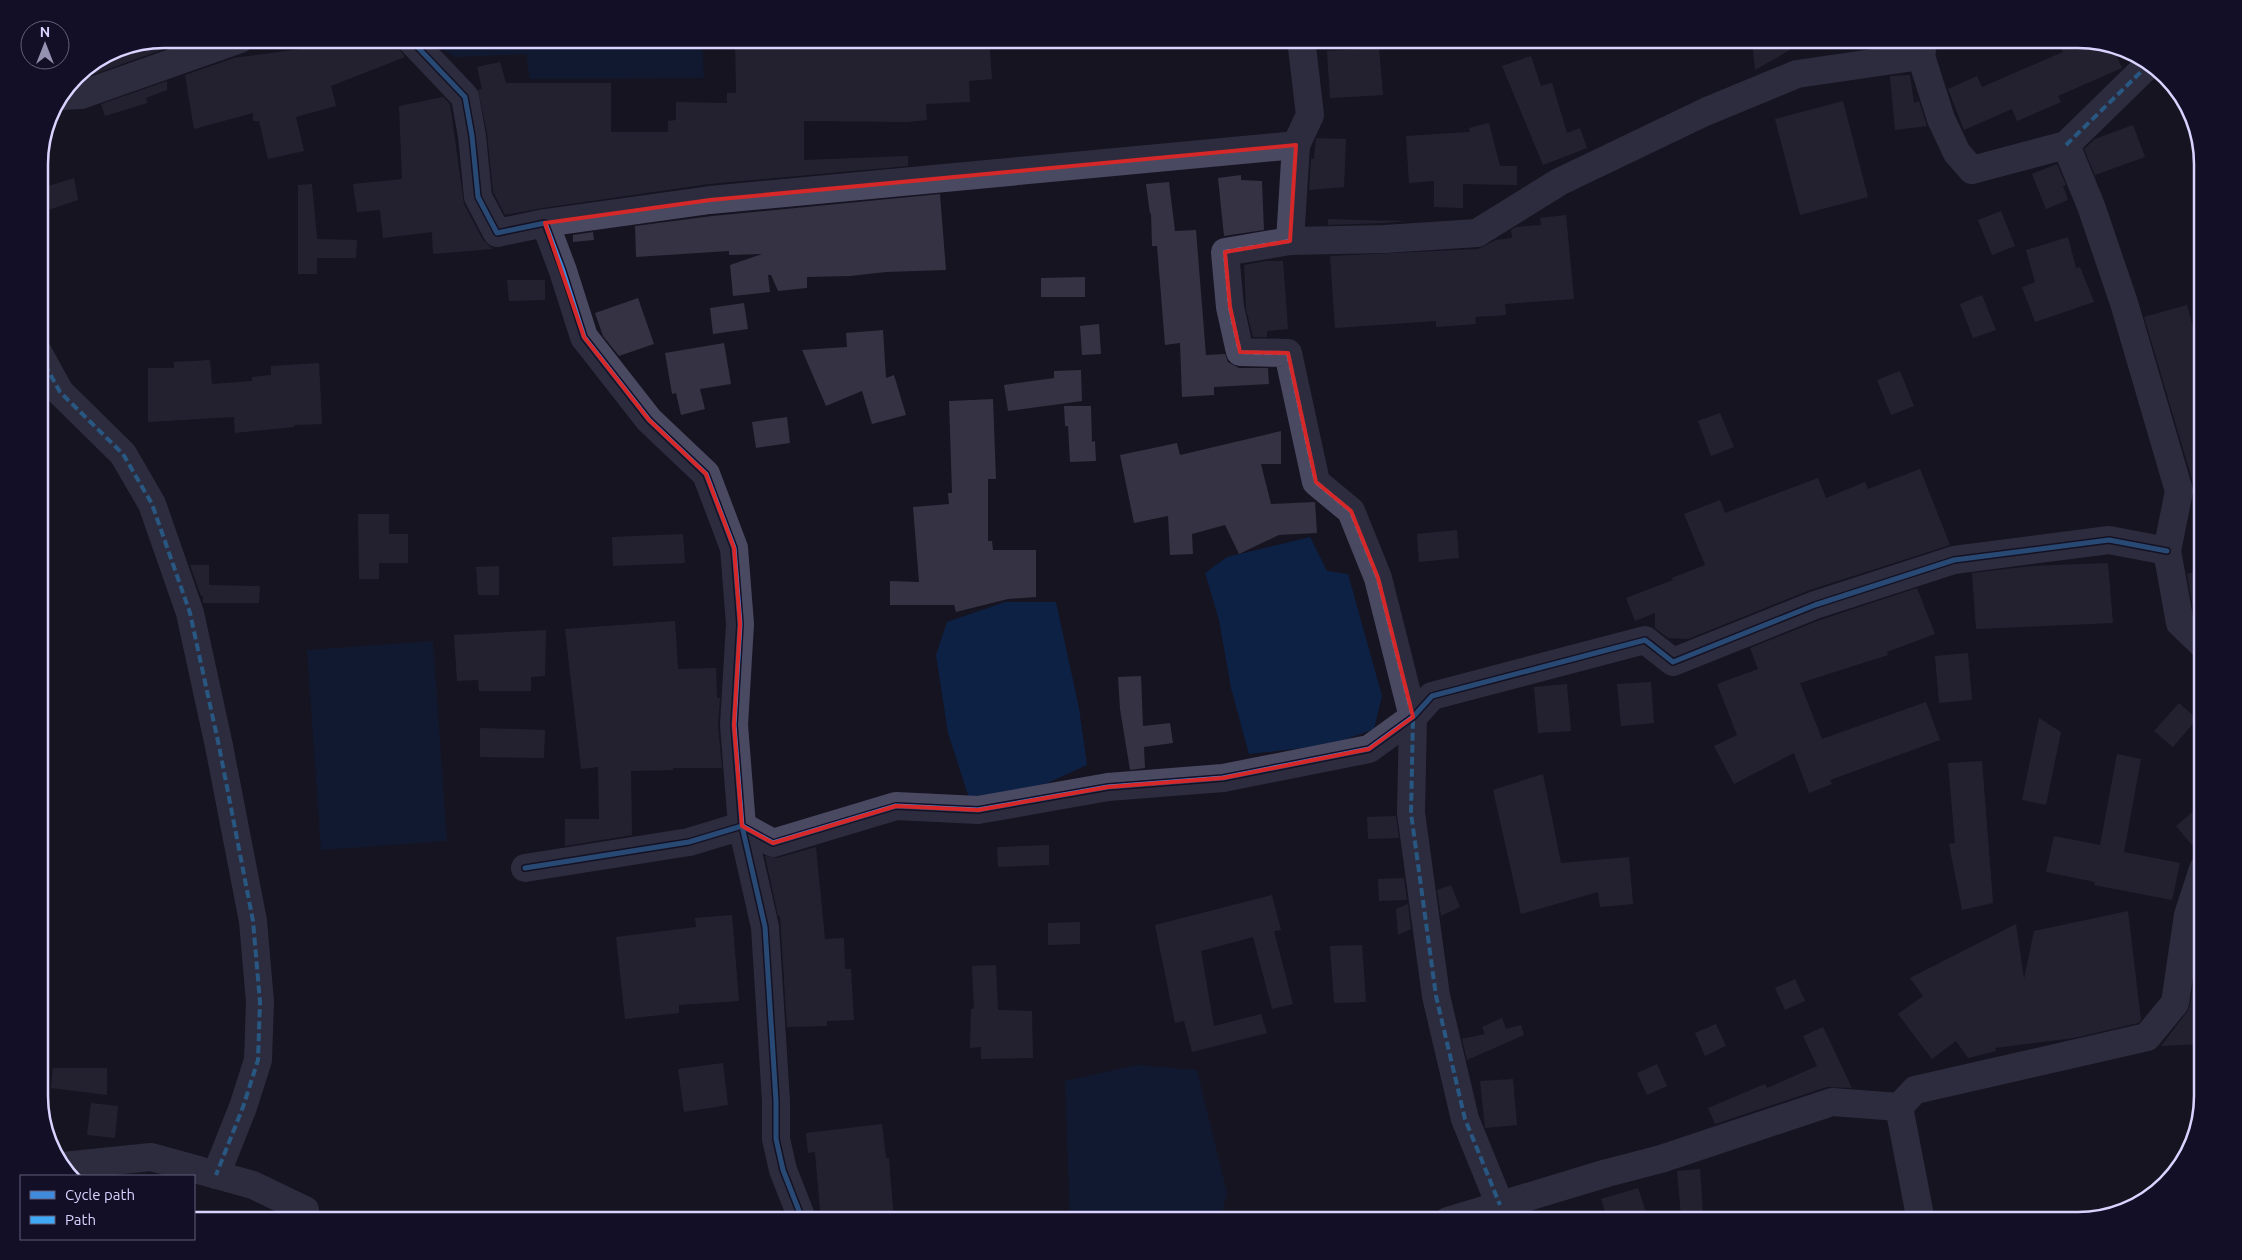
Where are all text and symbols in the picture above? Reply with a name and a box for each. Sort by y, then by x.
north arrow [20,20,70,70]
text: N [40,24,50,40]
legend [20,1175,195,1240]
text: Cycle path [65,1186,135,1203]
text: Path [65,1211,96,1228]

